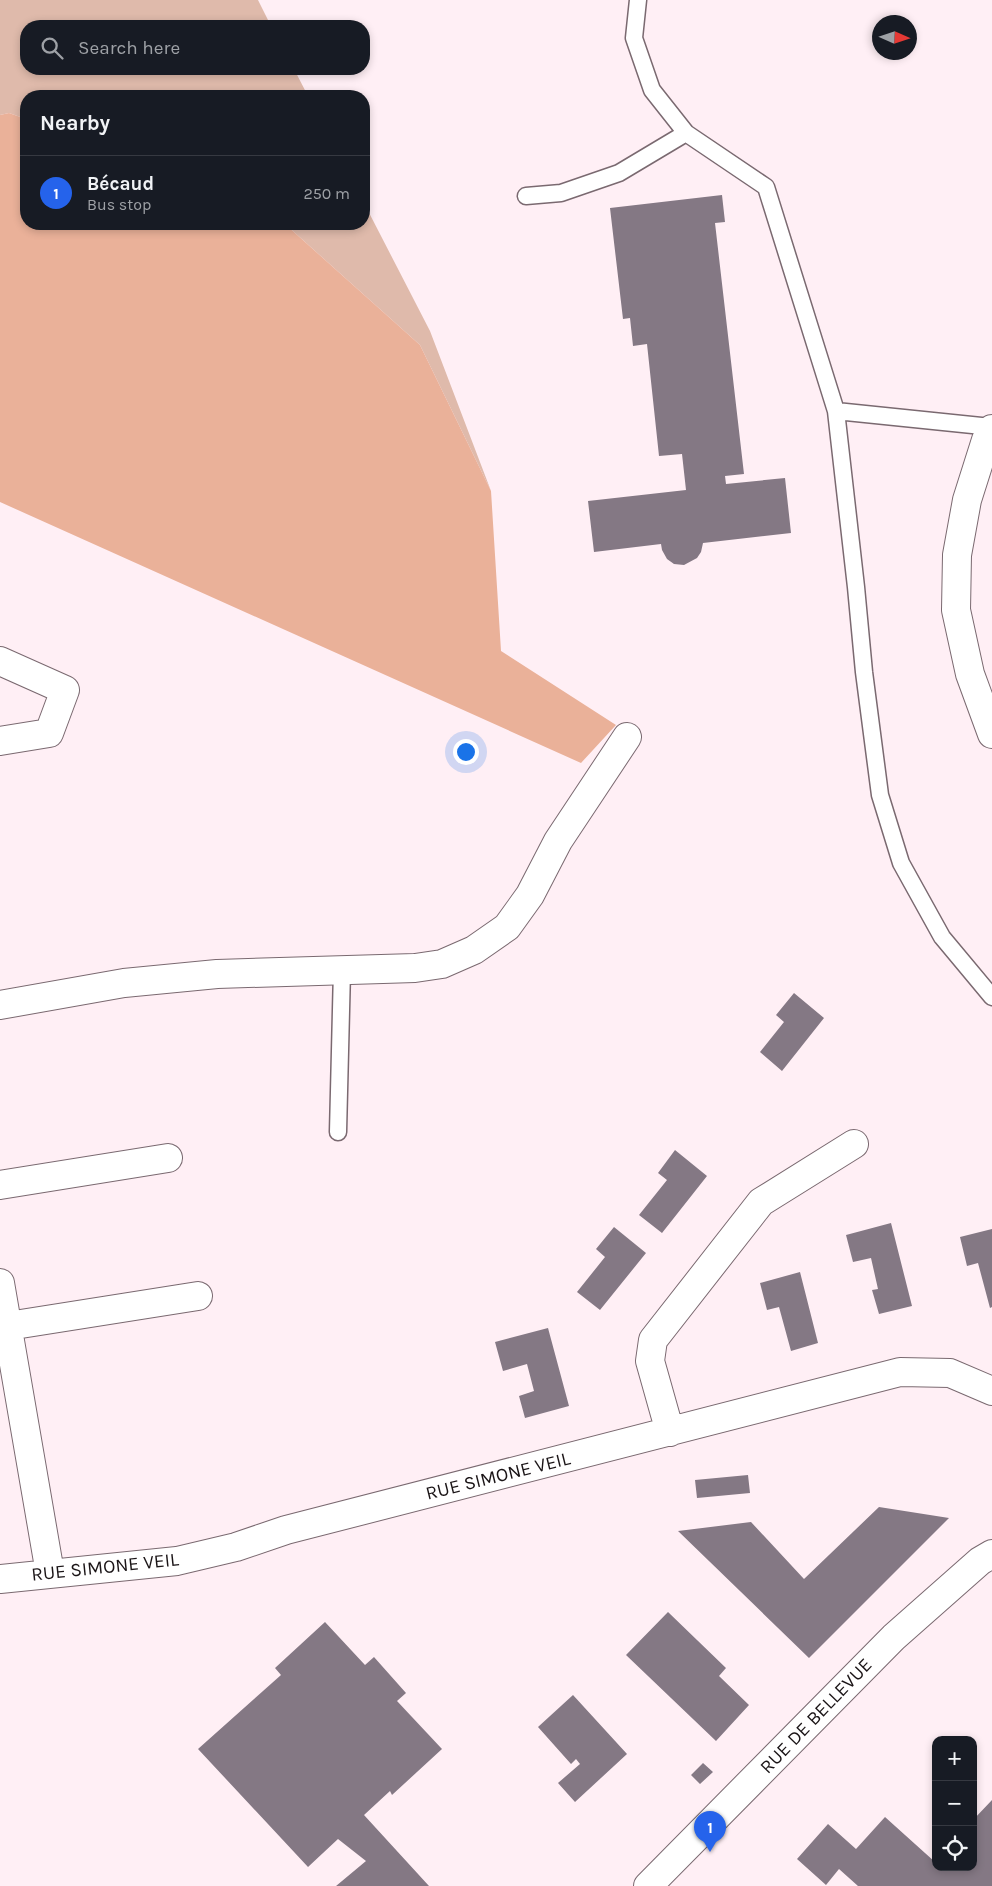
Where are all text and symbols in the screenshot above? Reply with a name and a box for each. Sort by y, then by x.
north arrow [872,15,917,60]
search box [20,20,370,75]
icon: search [38,34,66,62]
text: Search here [78,37,180,59]
text: Nearby [40,111,110,135]
text: Bécaud [87,173,154,195]
text: 1 [53,184,59,203]
text: 250 m [303,184,350,203]
text: Bus stop [87,195,151,214]
your location [453,739,479,765]
street label: RUE SIMONE VEIL [423,1447,573,1505]
street label: RUE SIMONE VEIL [30,1548,180,1586]
street label: RUE DE BELLEVUE [755,1654,877,1778]
map controls [932,1736,977,1871]
button: + [932,1736,977,1781]
button: − [932,1781,977,1826]
pin: 1 [694,1811,726,1852]
button: locate [932,1826,977,1871]

